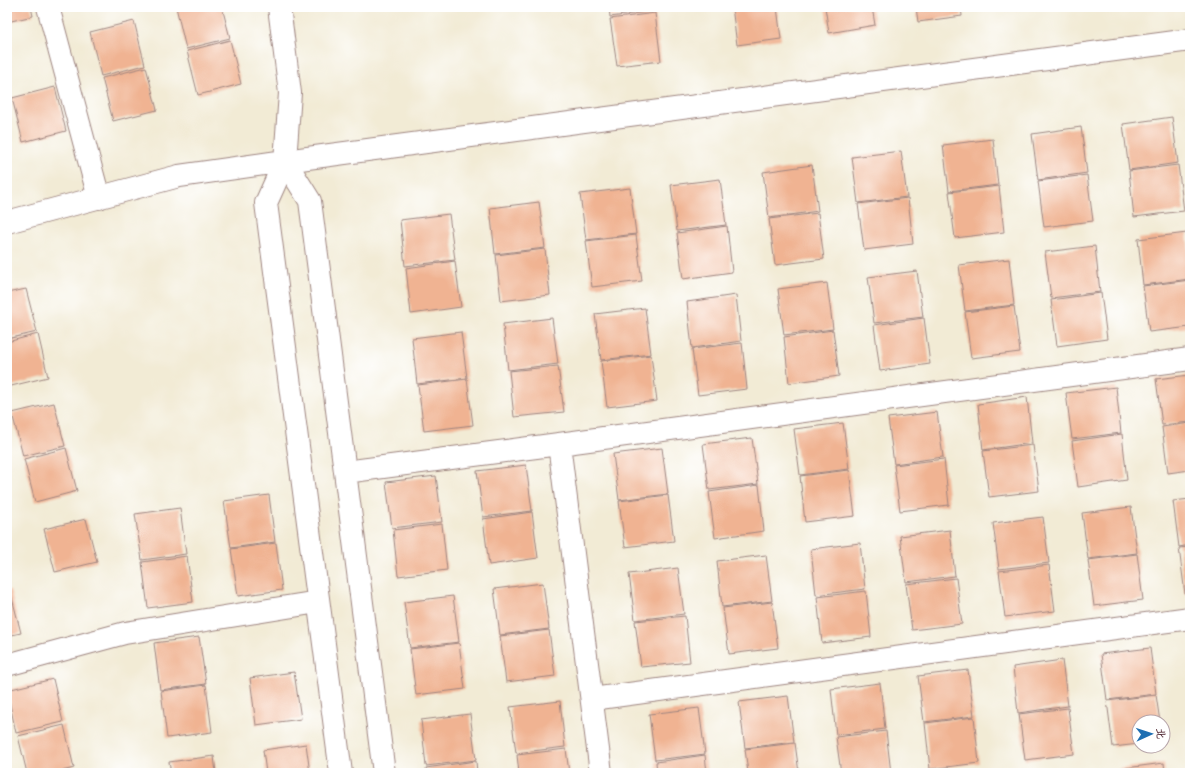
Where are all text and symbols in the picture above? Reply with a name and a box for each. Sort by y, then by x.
north arrow [1131,714,1171,754]
text: 北 [1151,728,1169,739]

